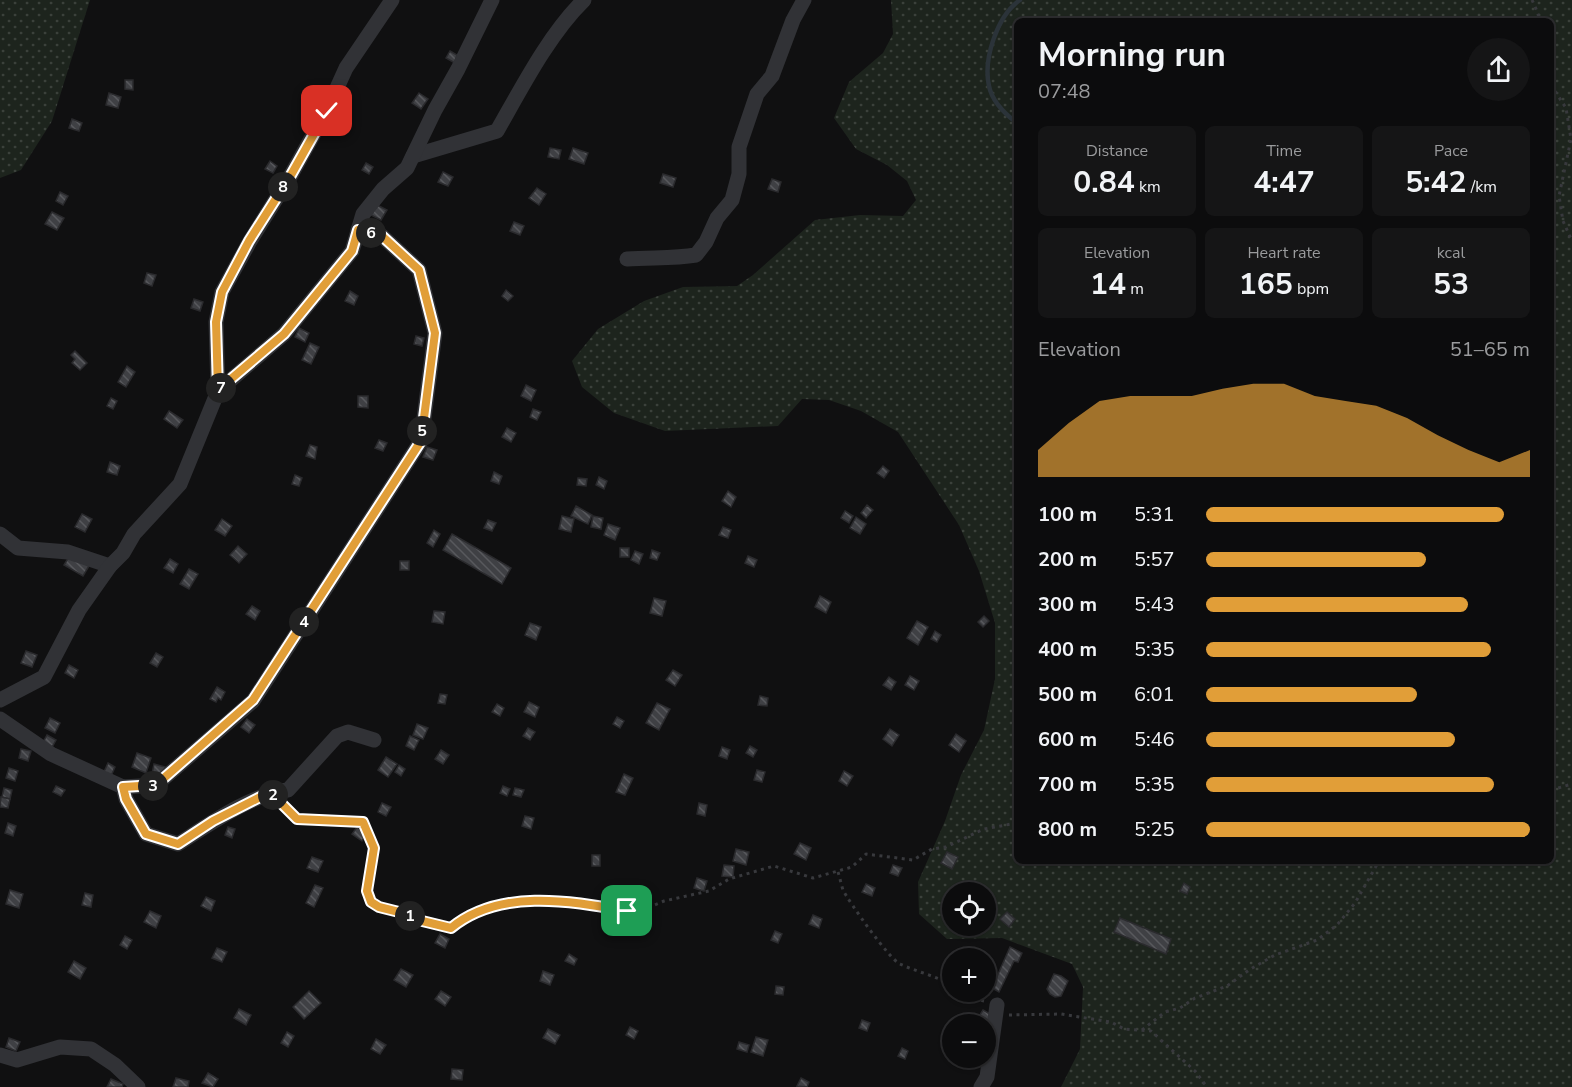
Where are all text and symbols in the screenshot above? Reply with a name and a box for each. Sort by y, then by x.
text: Morning run [1038,33,1226,78]
button: share [1467,38,1530,101]
text: 07:48 [1038,78,1091,105]
pin [301,85,352,136]
icon: check [310,94,343,127]
text: Distance [1086,140,1148,162]
text: Time [1266,140,1302,162]
text: Pace [1434,140,1468,162]
text: 0.84 [1073,162,1135,203]
text: 4:47 [1253,162,1315,203]
text: 5:42 [1405,162,1467,203]
pin: 8 [268,172,298,202]
text: 8 [278,176,288,198]
text: km [1135,176,1161,198]
text: /km [1467,176,1497,198]
pin: 6 [356,218,386,248]
text: 6 [366,222,376,244]
text: Elevation [1084,242,1150,264]
text: Heart rate [1247,242,1321,264]
text: kcal [1437,242,1465,264]
text: 14 [1090,264,1126,305]
text: 165 [1239,264,1293,305]
text: 53 [1433,264,1469,305]
text: m [1126,278,1144,300]
text: bpm [1293,278,1329,300]
text: Elevation [1038,336,1121,363]
text: 51–65 m [1450,336,1530,363]
pin: 7 [206,373,236,403]
text: 7 [216,377,226,399]
pin: 5 [407,416,437,446]
text: 5 [417,420,427,442]
text: 100 m [1038,501,1097,528]
text: 5:31 [1134,501,1175,528]
text: 200 m [1038,546,1097,573]
text: 5:57 [1134,546,1175,573]
text: 300 m [1038,591,1097,618]
text: 5:43 [1134,591,1175,618]
pin: 4 [289,607,319,637]
text: 4 [299,611,309,633]
text: 400 m [1038,636,1097,663]
text: 5:35 [1134,636,1175,663]
text: 500 m [1038,681,1097,708]
text: 6:01 [1134,681,1175,708]
text: 600 m [1038,726,1097,753]
text: 5:46 [1134,726,1175,753]
pin: 3 [138,771,168,801]
text: 700 m [1038,771,1097,798]
text: 5:35 [1134,771,1175,798]
text: 3 [148,775,158,797]
pin: 2 [258,780,288,810]
text: 2 [268,784,278,806]
text: 800 m [1038,816,1097,843]
text: 5:25 [1134,816,1175,843]
map controls [942,882,996,1068]
button: locate [942,882,996,936]
pin [601,885,652,936]
icon: arrive [610,894,643,927]
pin: 1 [395,901,425,931]
text: 1 [405,905,415,927]
button: + [942,948,996,1002]
button: − [942,1014,996,1068]

